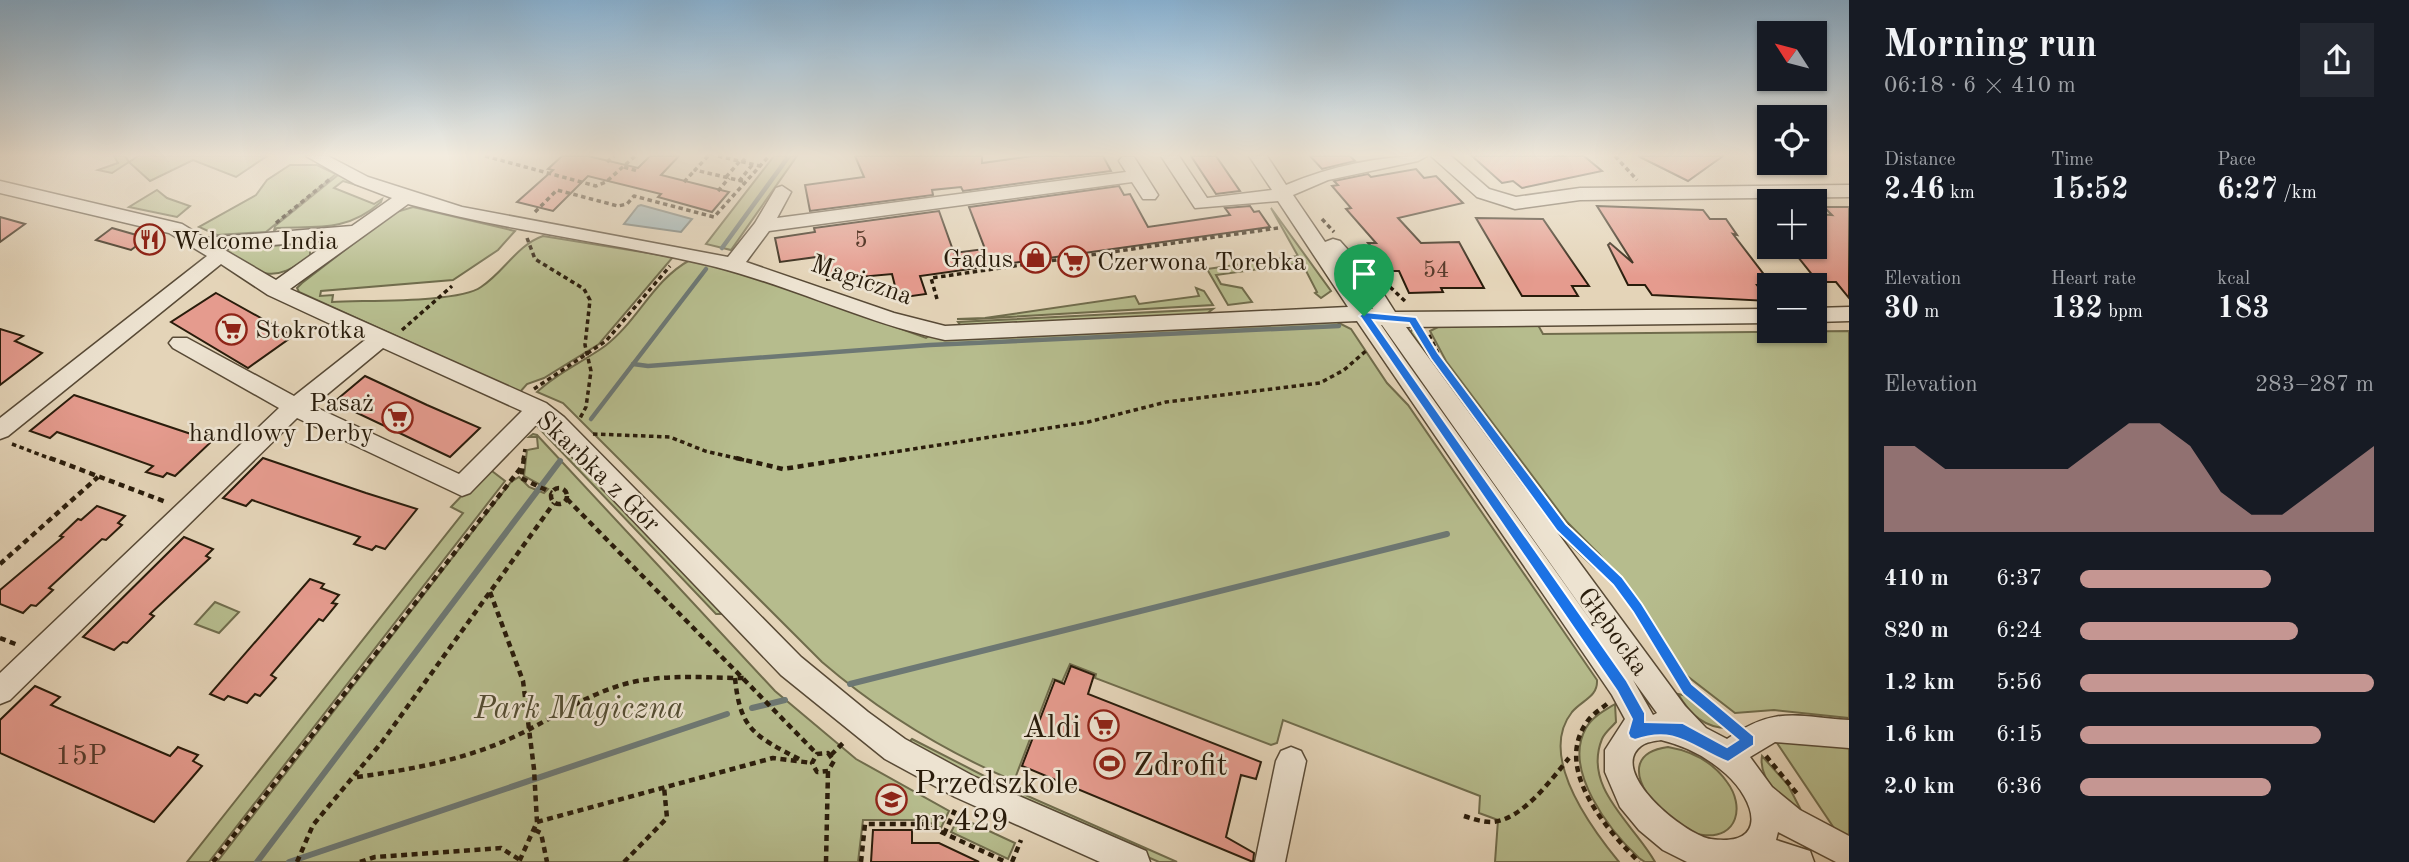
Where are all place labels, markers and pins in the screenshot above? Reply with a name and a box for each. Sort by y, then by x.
restaurant icon: Welcome India [132,223,166,257]
place label: Welcome India [172,229,338,255]
shop icon: Gadus [1019,241,1053,275]
supermarket icon: Czerwona Torebka [1057,244,1091,278]
pin [1334,244,1394,316]
place label: Gadus [943,247,1013,273]
place label: Czerwona Torebka [1097,250,1307,276]
supermarket icon: Stokrotka [215,312,249,346]
place label: Stokrotka [255,318,366,344]
place label: Pasaż handlowy Derby [189,391,374,447]
supermarket icon: Pasaż handlowy Derby [380,400,414,434]
supermarket icon: Aldi [1087,709,1121,743]
place label: Aldi [1023,713,1081,745]
sports icon: Zdrofit [1093,747,1127,781]
place label: Zdrofit [1133,751,1228,783]
place label: Przedszkole nr 429 [914,769,1078,838]
school or university icon: Przedszkole nr 429 [874,783,908,817]

